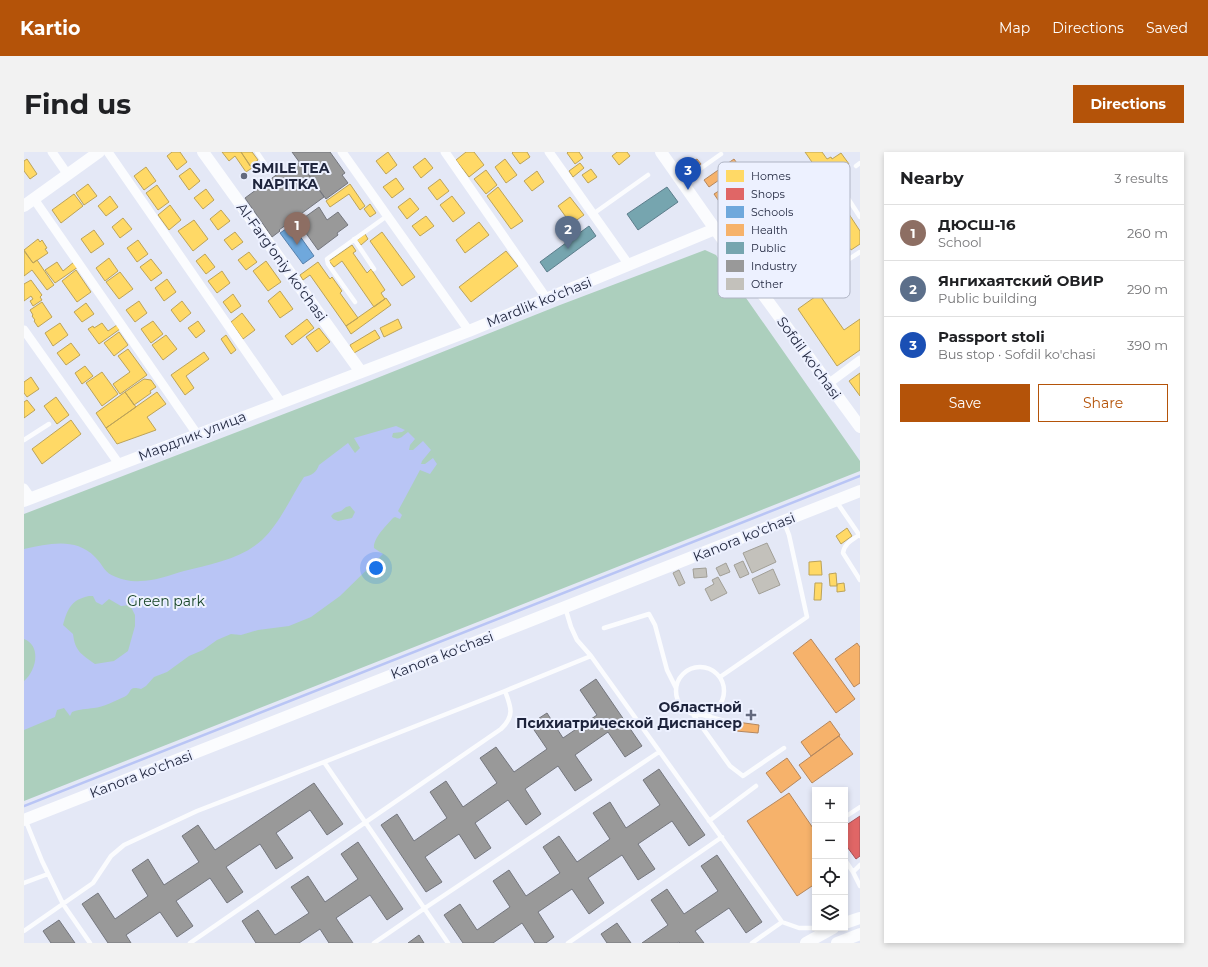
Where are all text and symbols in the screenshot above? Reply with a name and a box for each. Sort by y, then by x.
text: Kartio [20,17,80,40]
text: Map [999,19,1030,37]
text: Directions [1052,19,1124,37]
text: Saved [1146,19,1188,37]
button: Directions [1073,85,1184,123]
text: Find us [24,87,131,121]
pin: 3 [675,157,701,190]
place label: SMILE TEA NAPITKA [252,159,330,193]
legend [718,162,850,298]
text: Nearby [900,168,964,188]
text: Homes [751,169,791,183]
text: 3 results [1114,170,1168,186]
marker: SMILE TEA NAPITKA [239,171,249,181]
text: Shops [751,187,786,201]
street label: Al-Farg‘oniy ko‘chasi [233,199,331,325]
text: Schools [751,205,794,219]
pin: 1 [284,212,310,245]
text: ДЮСШ-16 [938,215,1015,234]
pin: 2 [555,216,581,249]
text: Health [751,223,788,237]
text: 1 [910,225,916,241]
text: 260 m [1127,225,1168,241]
text: School [938,234,982,250]
text: Public [751,241,786,255]
text: Industry [751,259,797,273]
text: Янгихаятский ОВИР [938,271,1104,290]
street label: Mardlik ko‘chasi [484,273,594,331]
text: Other [751,277,783,291]
text: 2 [909,281,917,297]
text: 290 m [1127,281,1168,297]
text: Public building [938,290,1037,306]
street label: Sofdil ko'chasi [773,313,845,403]
text: Passport stoli [938,327,1045,346]
text: 3 [909,337,917,353]
text: 390 m [1127,337,1168,353]
text: Bus stop · Sofdil ko'chasi [938,346,1096,362]
button: Save [900,384,1030,422]
button: Share [1038,384,1168,422]
street label: Мардлик улица [135,407,249,465]
street label: Kanora ko'chasi [690,508,798,566]
your location [366,558,386,578]
park label: Green park [127,592,206,610]
street label: Kanora ko'chasi [388,627,496,683]
place label: Областной Психиатрической Диспансер [516,698,742,732]
marker: Областной Психиатрической Диспансер [745,709,757,721]
street label: Kanora ko'chasi [87,746,195,802]
map controls [812,787,848,931]
button: + [812,787,848,823]
button: − [812,823,848,859]
button: locate [812,859,848,895]
button: layers [812,895,848,931]

